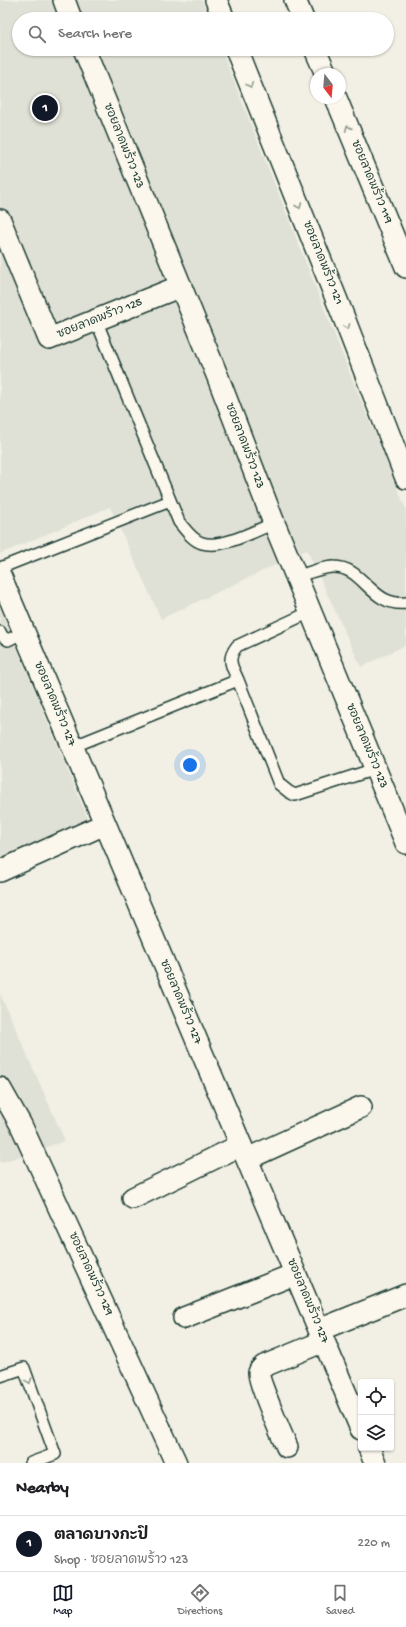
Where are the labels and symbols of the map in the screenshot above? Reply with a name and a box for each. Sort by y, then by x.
north arrow [310,68,346,104]
one-way arrow [246,82,254,89]
pin: 1 [32,93,58,123]
street label: ซอยลาดพร้าว 123 [100,101,148,191]
one-way arrow [345,124,353,131]
street label: ซอยลาดพร้าว 119 [347,137,397,226]
one-way arrow [294,202,302,209]
street label: ซอยลาดพร้าว 121 [299,218,347,307]
street label: ซอยลาดพร้าว 125 [55,294,145,342]
one-way arrow [342,323,350,330]
street label: ซอยลาดพร้าว 123 [221,401,269,491]
street label: ซอยลาดพร้าว 127 [30,659,80,749]
street label: ซอยลาดพร้าว 123 [342,701,392,790]
your location [180,755,200,775]
street label: ซอยลาดพร้าว 127 [156,957,206,1047]
street label: ซอยลาดพร้าว 129 [65,1229,117,1318]
street label: ซอยลาดพร้าว 127 [283,1256,333,1346]
one-way arrow [24,1377,32,1384]

